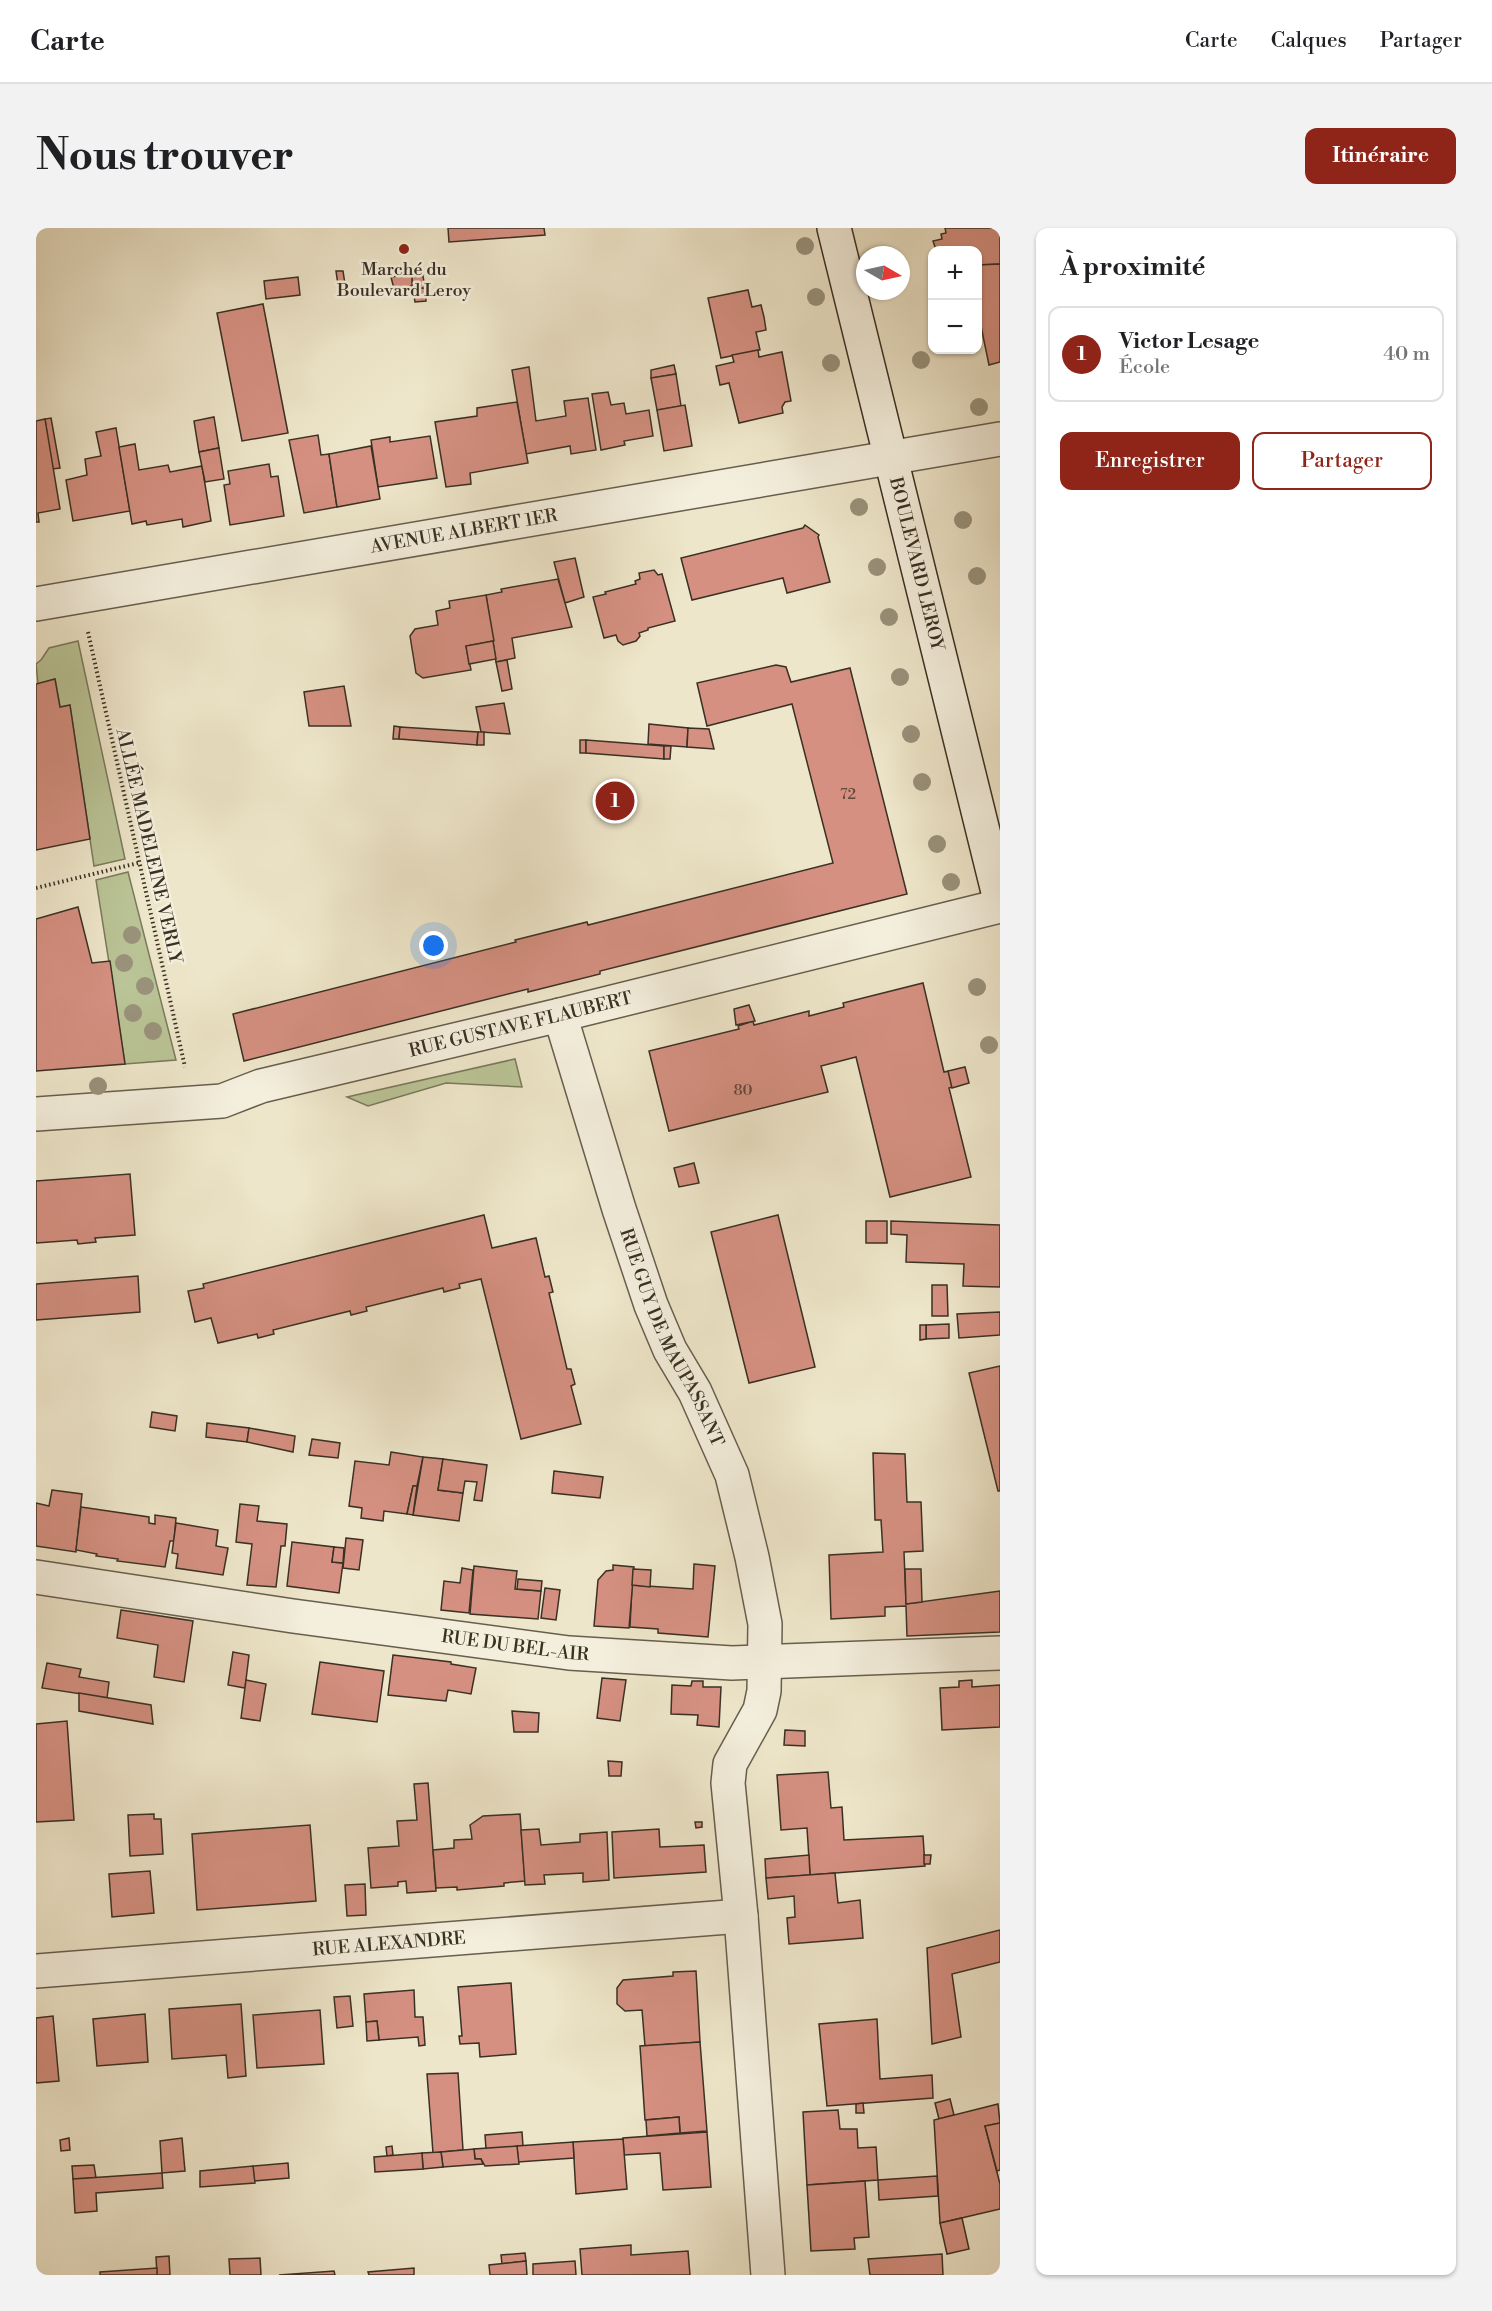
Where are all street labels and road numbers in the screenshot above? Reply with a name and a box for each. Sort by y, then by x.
street label: BOULEVARD LEROY [884,474,950,654]
street label: AVENUE ALBERT 1ER [367,503,560,558]
street label: ALLÉE MADELEINE VERLY [110,725,188,967]
street label: RUE GUSTAVE FLAUBERT [406,986,635,1062]
street label: RUE GUY DE MAUPASSANT [615,1225,729,1450]
street label: RUE DU BEL-AIR [440,1625,590,1666]
street label: RUE ALEXANDRE [311,1926,467,1961]

